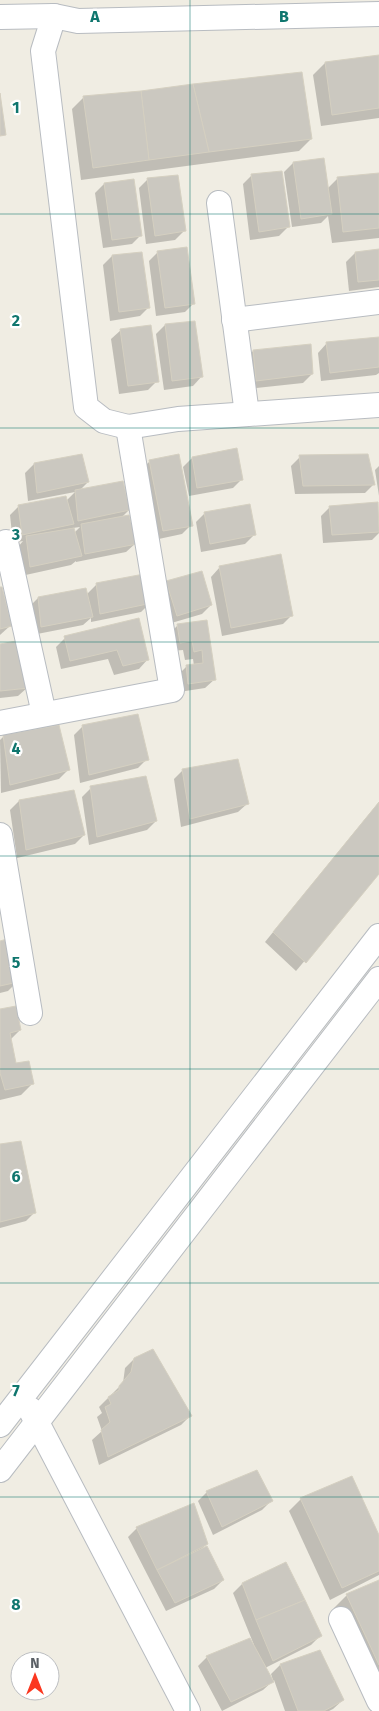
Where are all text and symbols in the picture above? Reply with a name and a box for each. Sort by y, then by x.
text: A [89,7,100,26]
text: B [279,7,289,26]
text: 1 [12,98,20,117]
text: 2 [12,311,20,330]
text: 3 [11,525,20,544]
text: 4 [11,739,21,758]
text: 5 [12,953,21,972]
text: 6 [11,1167,21,1186]
text: 7 [12,1381,20,1400]
text: 8 [11,1595,21,1614]
north arrow [10,1651,60,1701]
text: N [30,1655,40,1672]

